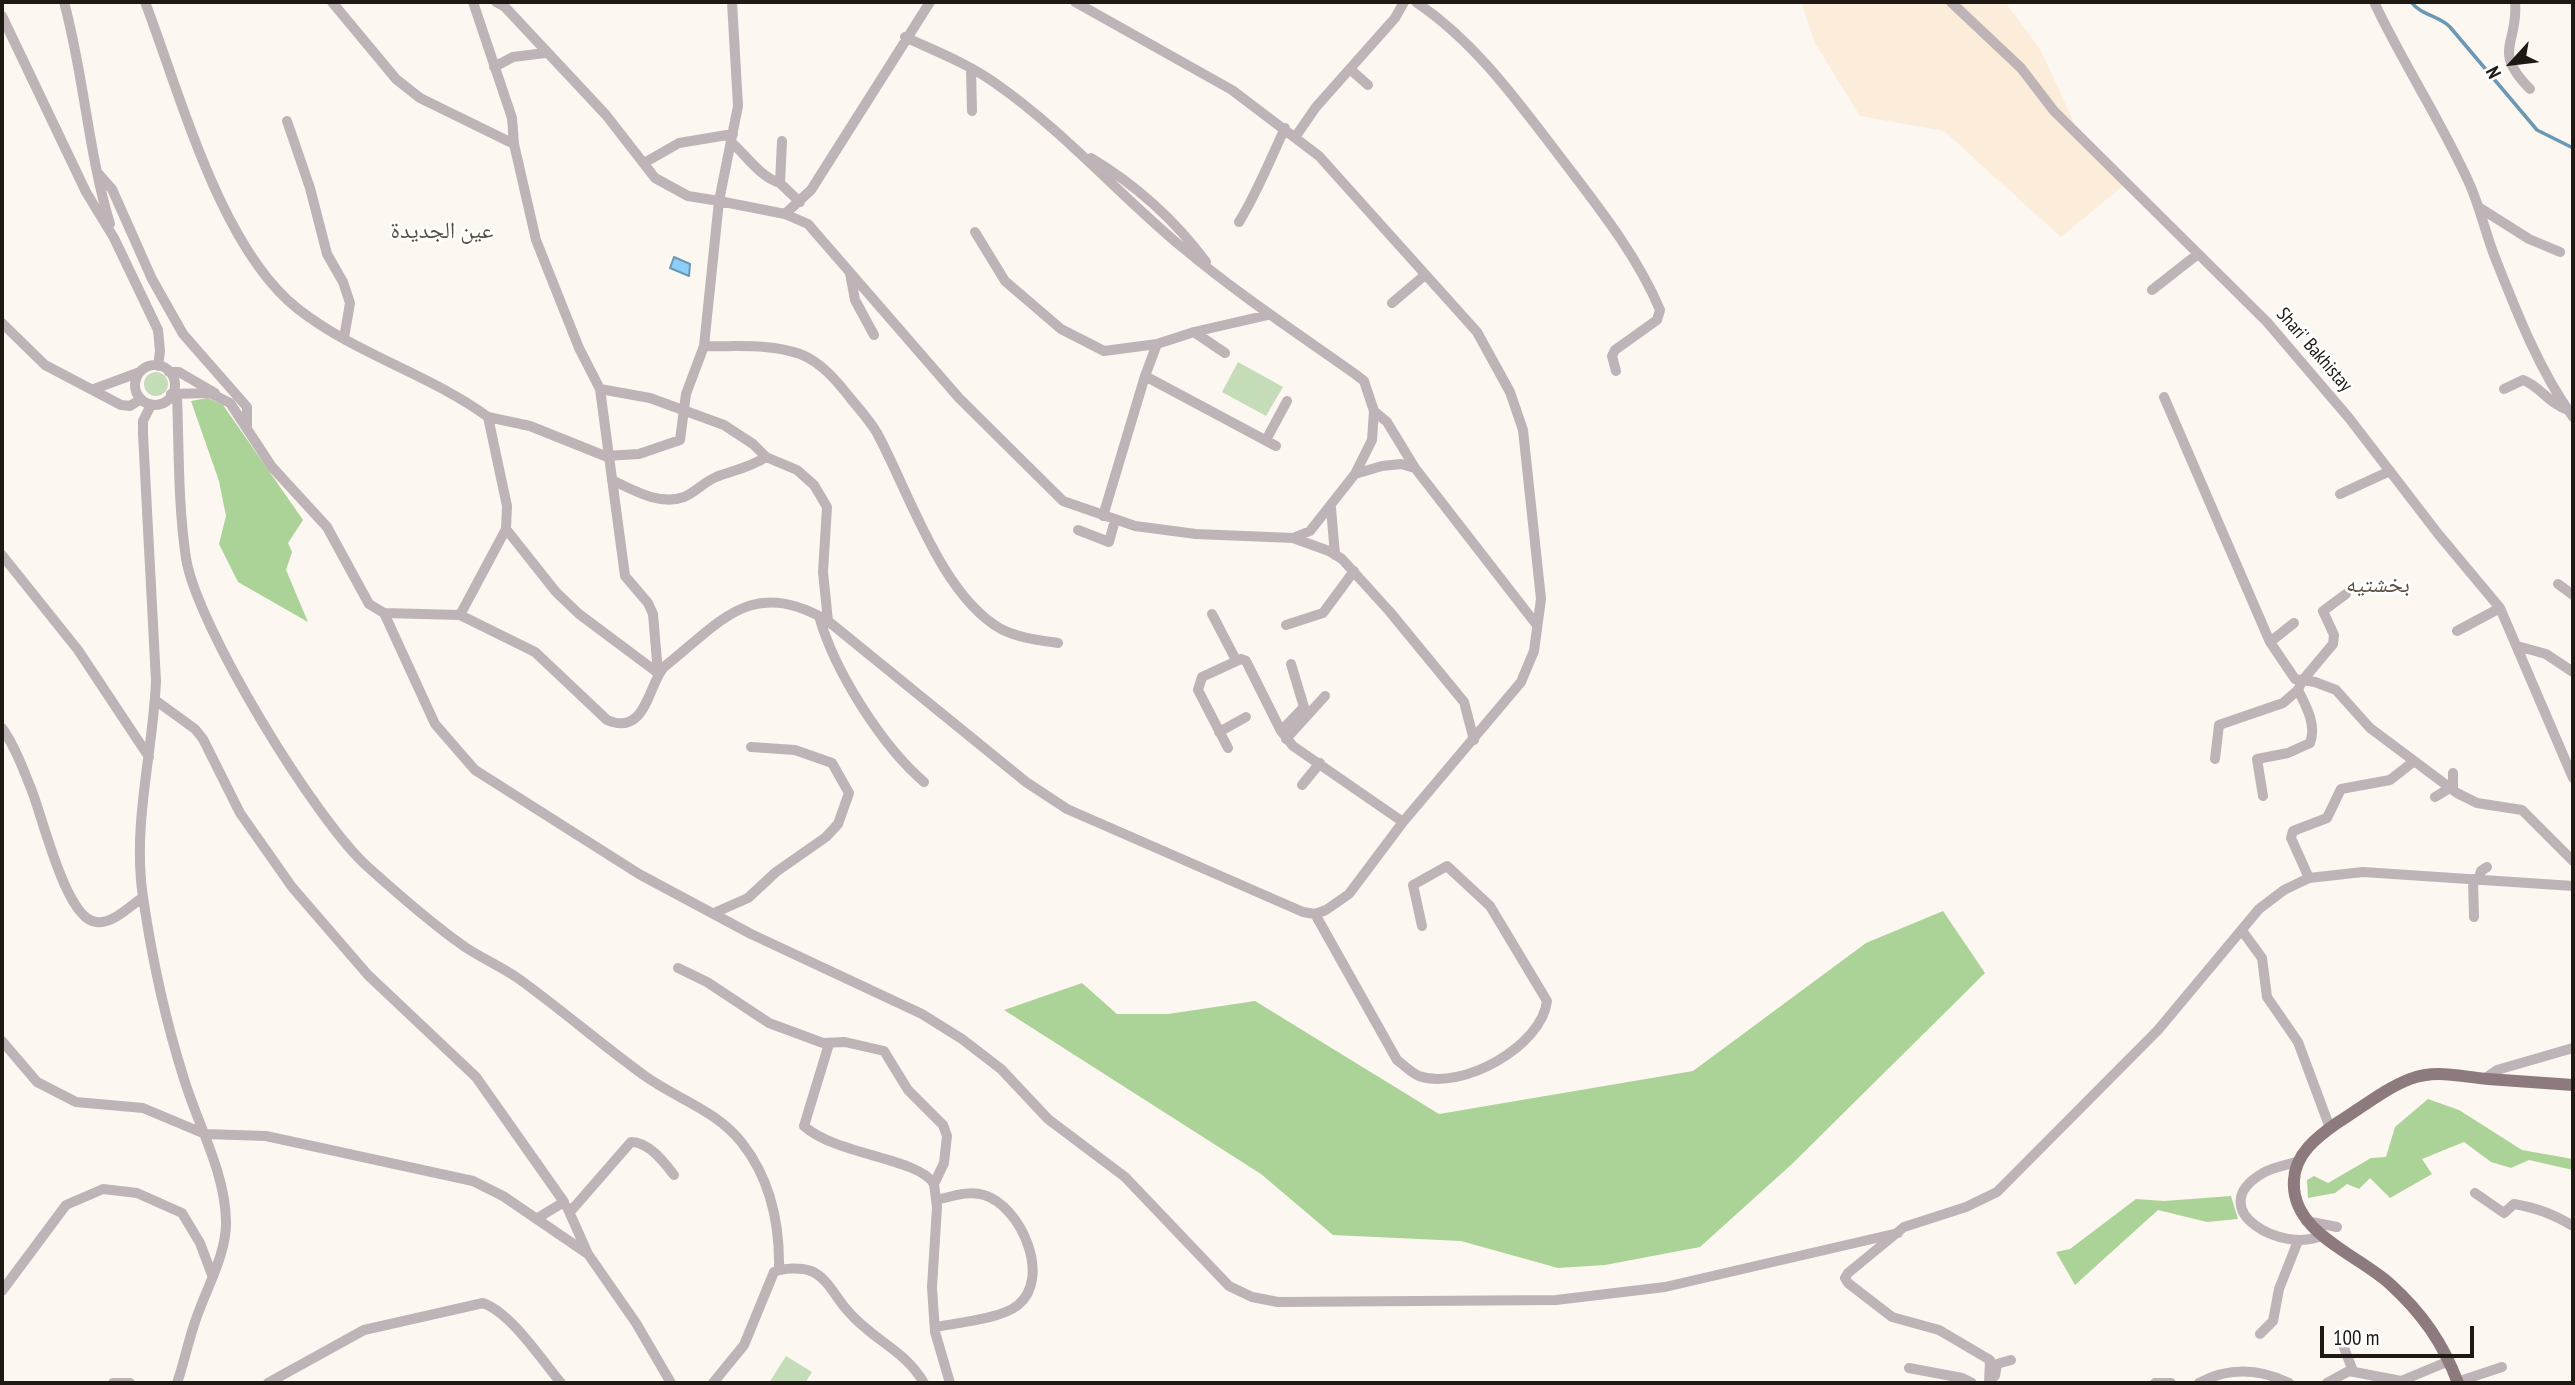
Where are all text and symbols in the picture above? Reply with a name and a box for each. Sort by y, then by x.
north arrow [2477,28,2547,98]
text: N [2480,63,2506,83]
district label: عين الجديدة [391,217,493,245]
street label: Shari' Bakhistay [2271,303,2357,397]
district label: بخشتيه [2346,571,2410,599]
scale bar [2323,1312,2477,1356]
text: 100 m [2333,1324,2379,1351]

